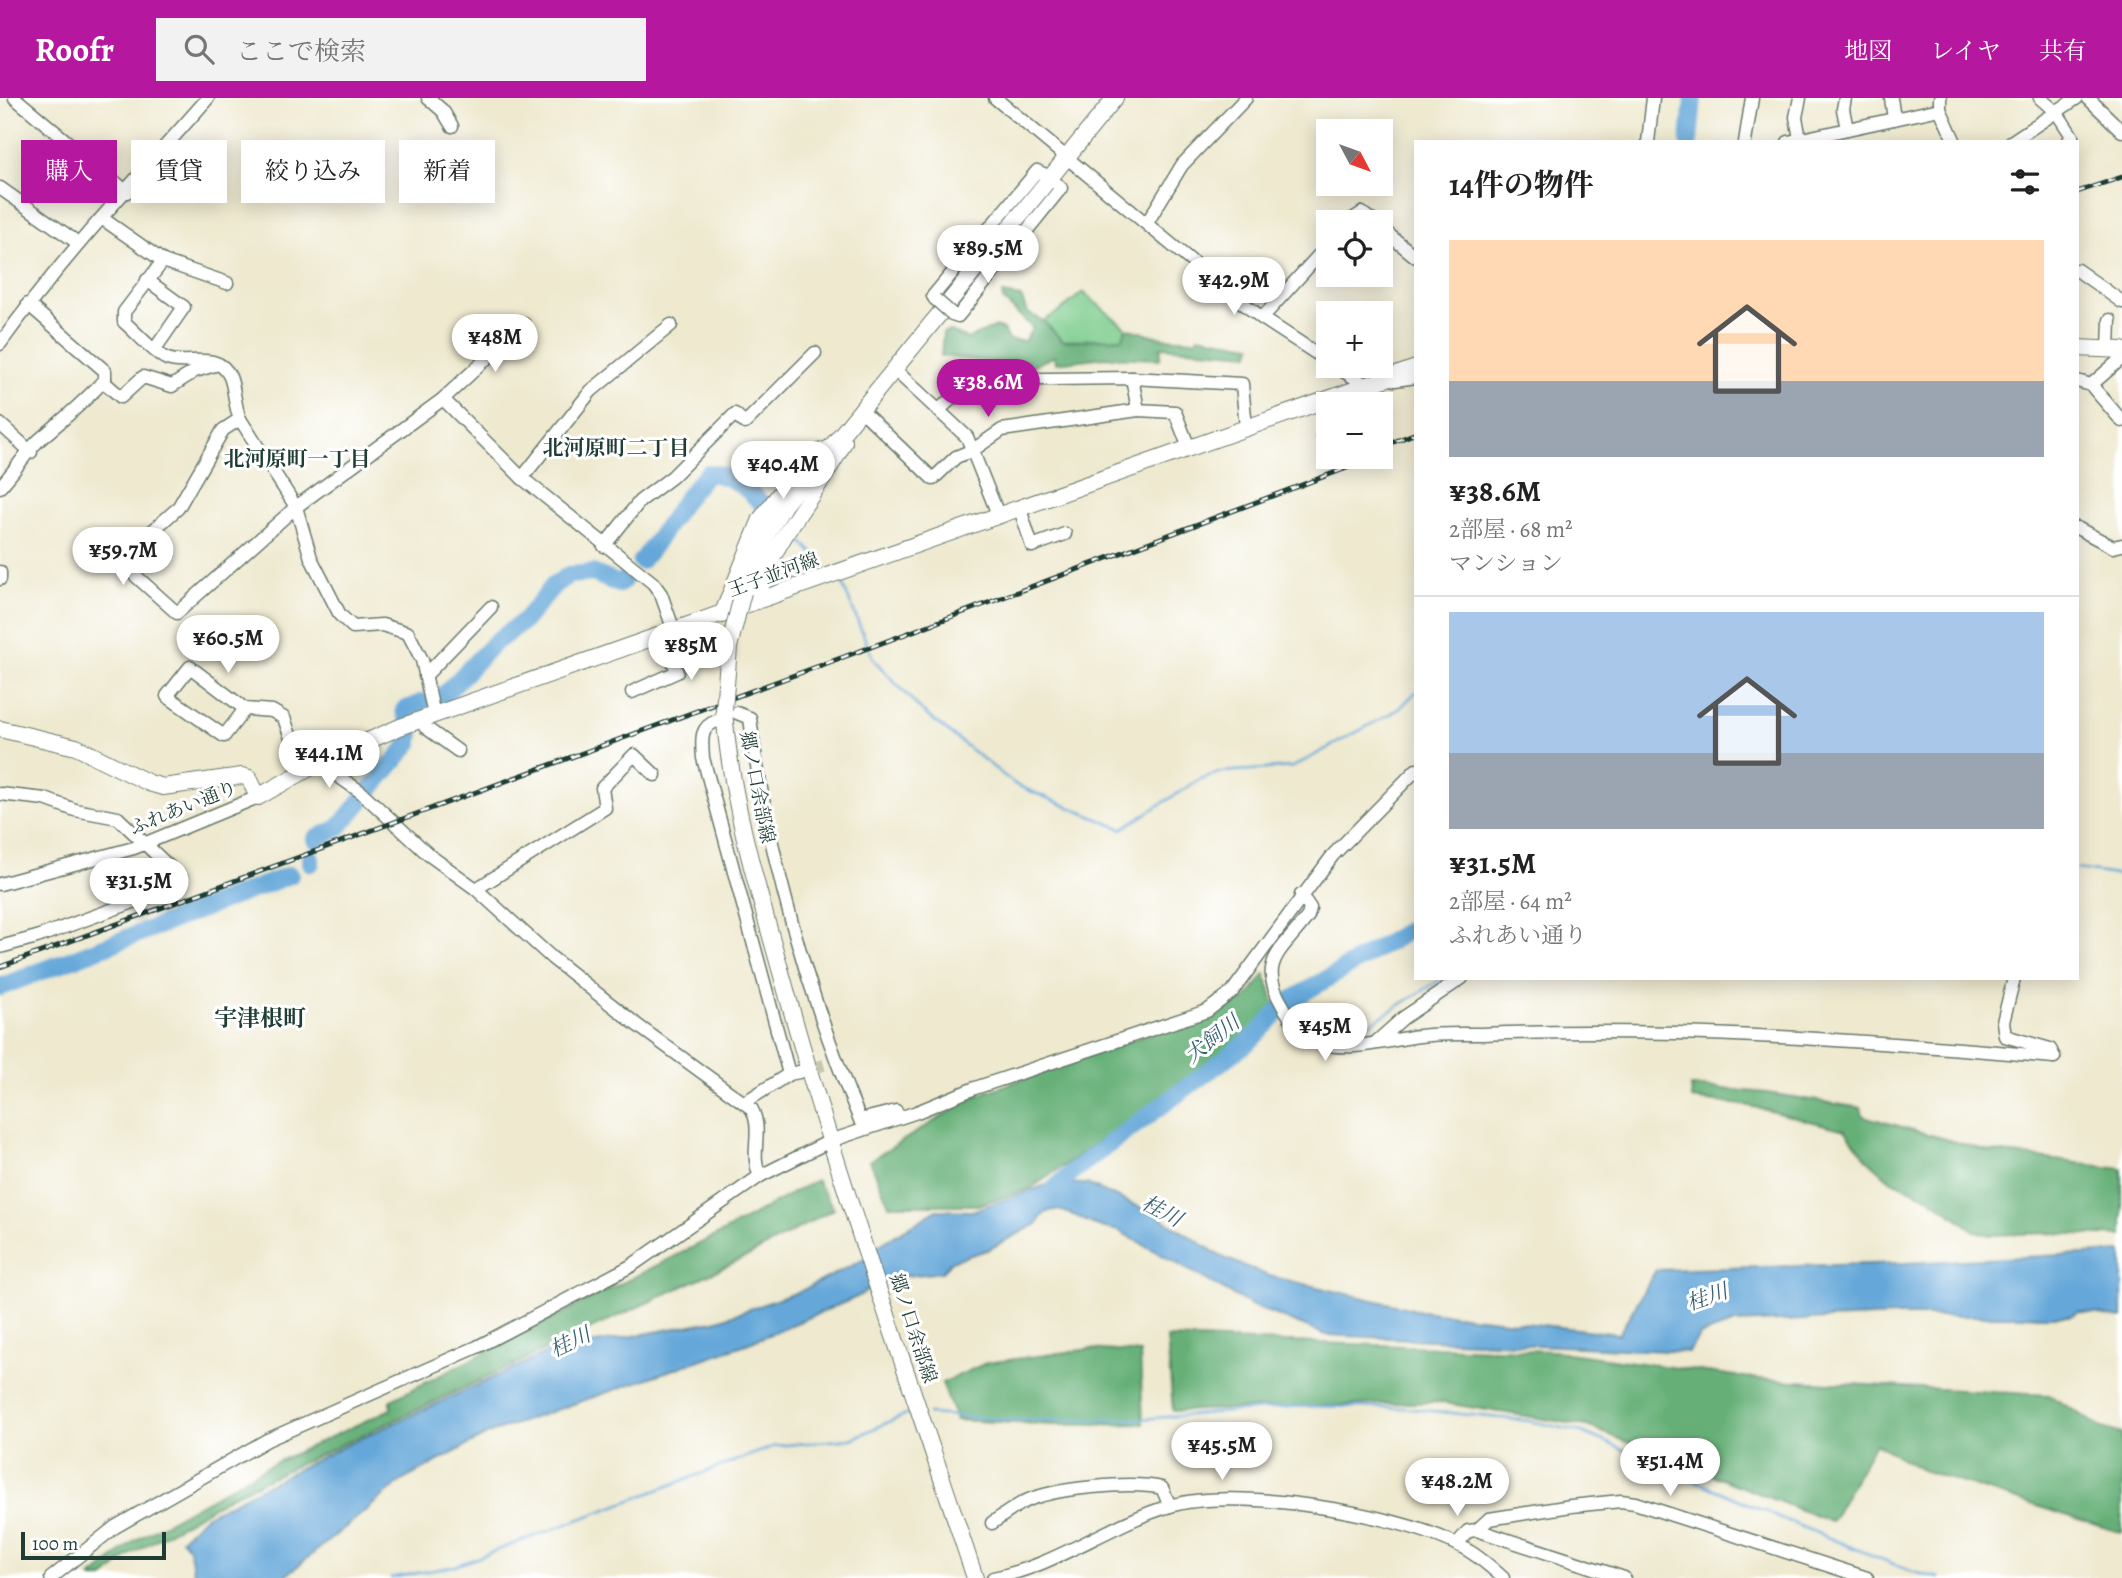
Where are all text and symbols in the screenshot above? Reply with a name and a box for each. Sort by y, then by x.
search box [156,18,646,81]
text: Roofr [35,27,114,72]
icon: search [180,30,218,68]
text: ここで検索 [236,34,366,69]
text: 地図 [1844,35,1892,67]
text: レイヤ [1930,35,2001,67]
text: 共有 [2039,35,2087,67]
north arrow [1316,119,1393,196]
map controls [1316,119,1393,469]
chip: 購入 [21,140,117,203]
chip: 賃貸 [131,140,227,203]
chip: 絞り込み [241,140,385,203]
chip: 新着 [399,140,495,203]
icon: filters [2006,163,2044,201]
text: 14件の物件 [1449,165,1594,205]
button: locate [1316,210,1393,287]
pin: ¥89.5M [931,226,1045,285]
text: ¥89.5M [953,232,1023,263]
pin: ¥42.9M [1177,258,1291,317]
text: ¥42.9M [1198,264,1270,295]
icon: home [1684,286,1810,412]
button: + [1316,301,1393,378]
pin: ¥48M [454,314,536,374]
text: ¥48M [468,321,522,352]
pin: ¥38.6M [931,360,1045,419]
text: ¥38.6M [953,366,1023,397]
button: − [1316,392,1393,469]
district label: 北河原町二丁目 [543,434,690,462]
pin: ¥40.4M [726,442,840,501]
district label: 北河原町一丁目 [224,445,371,473]
text: ¥40.4M [747,448,819,479]
text: ¥38.6M [1449,471,1541,511]
text: 2部屋 · 68 m² [1449,514,1573,545]
pin: ¥59.7M [66,528,180,587]
text: ¥59.7M [88,534,158,565]
street label: 王子並河線 [724,546,822,603]
text: マンション [1449,548,1563,579]
pin: ¥60.5M [171,616,285,675]
text: ¥60.5M [192,622,264,653]
pin: ¥85M [650,622,732,682]
text: ¥85M [664,629,718,660]
icon: home [1684,658,1810,784]
street label: 郷ノ口余部線 [733,729,781,846]
pin: ¥44.1M [272,730,386,790]
text: ¥44.1M [295,737,363,768]
street label: ふれあい通り [126,775,241,841]
text: ¥31.5M [1449,843,1536,883]
pin: ¥31.5M [82,858,196,918]
text: ¥31.5M [106,865,172,896]
text: 2部屋 · 64 m² [1449,886,1572,917]
text: ふれあい通り [1449,920,1587,951]
district label: 宇津根町 [214,1003,306,1034]
pin: ¥45M [1284,1004,1366,1063]
water label: 犬飼川 [1179,1007,1247,1069]
text: ¥45M [1298,1010,1352,1041]
water label: 桂川 [1137,1189,1189,1234]
street label: 郷ノ口余部線 [883,1270,943,1387]
water label: 桂川 [1683,1276,1733,1317]
water label: 桂川 [545,1320,597,1364]
pin: ¥45.5M [1165,1422,1279,1482]
text: ¥45.5M [1187,1429,1257,1460]
pin: ¥51.4M [1613,1438,1727,1498]
text: ¥51.4M [1636,1445,1704,1476]
pin: ¥48.2M [1400,1458,1514,1518]
text: ¥48.2M [1421,1465,1493,1496]
scale bar [21,1529,166,1561]
text: 100 m [32,1531,78,1557]

